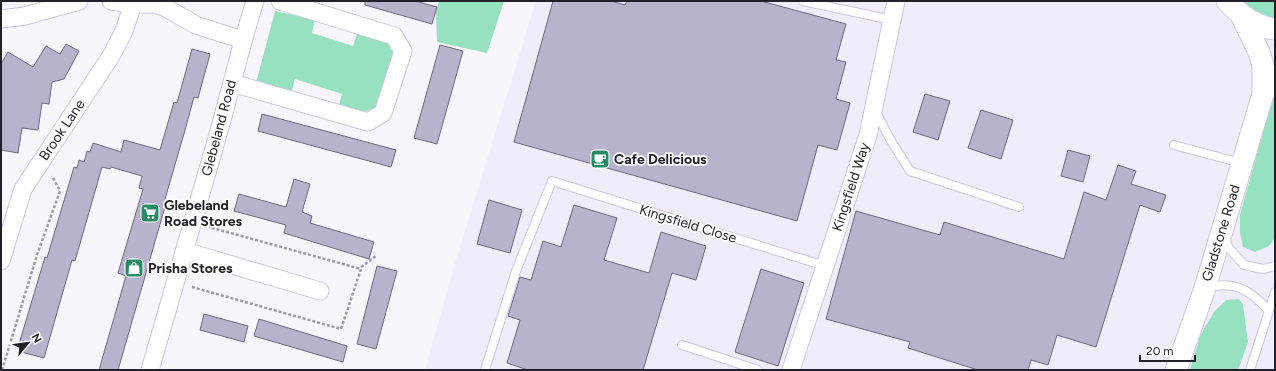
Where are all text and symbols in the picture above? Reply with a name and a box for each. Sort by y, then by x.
street label: Glebeland Road [198,78,240,178]
street label: Brook Lane [35,96,89,164]
street label: Kingsfield Way [829,140,874,234]
cafe icon: Cafe Delicious [589,148,611,170]
place label: Cafe Delicious [614,151,707,168]
street label: Gladstone Road [1198,183,1244,283]
place label: Glebeland Road Stores [164,197,242,230]
street label: Kingsfield Close [637,201,739,247]
supermarket icon: Glebeland Road Stores [139,202,161,224]
shop icon: Prisha Stores [123,257,145,279]
place label: Prisha Stores [148,260,233,277]
north arrow [8,323,48,363]
text: N [29,332,44,345]
scale bar [1140,337,1195,363]
text: 20 m [1146,344,1174,358]

